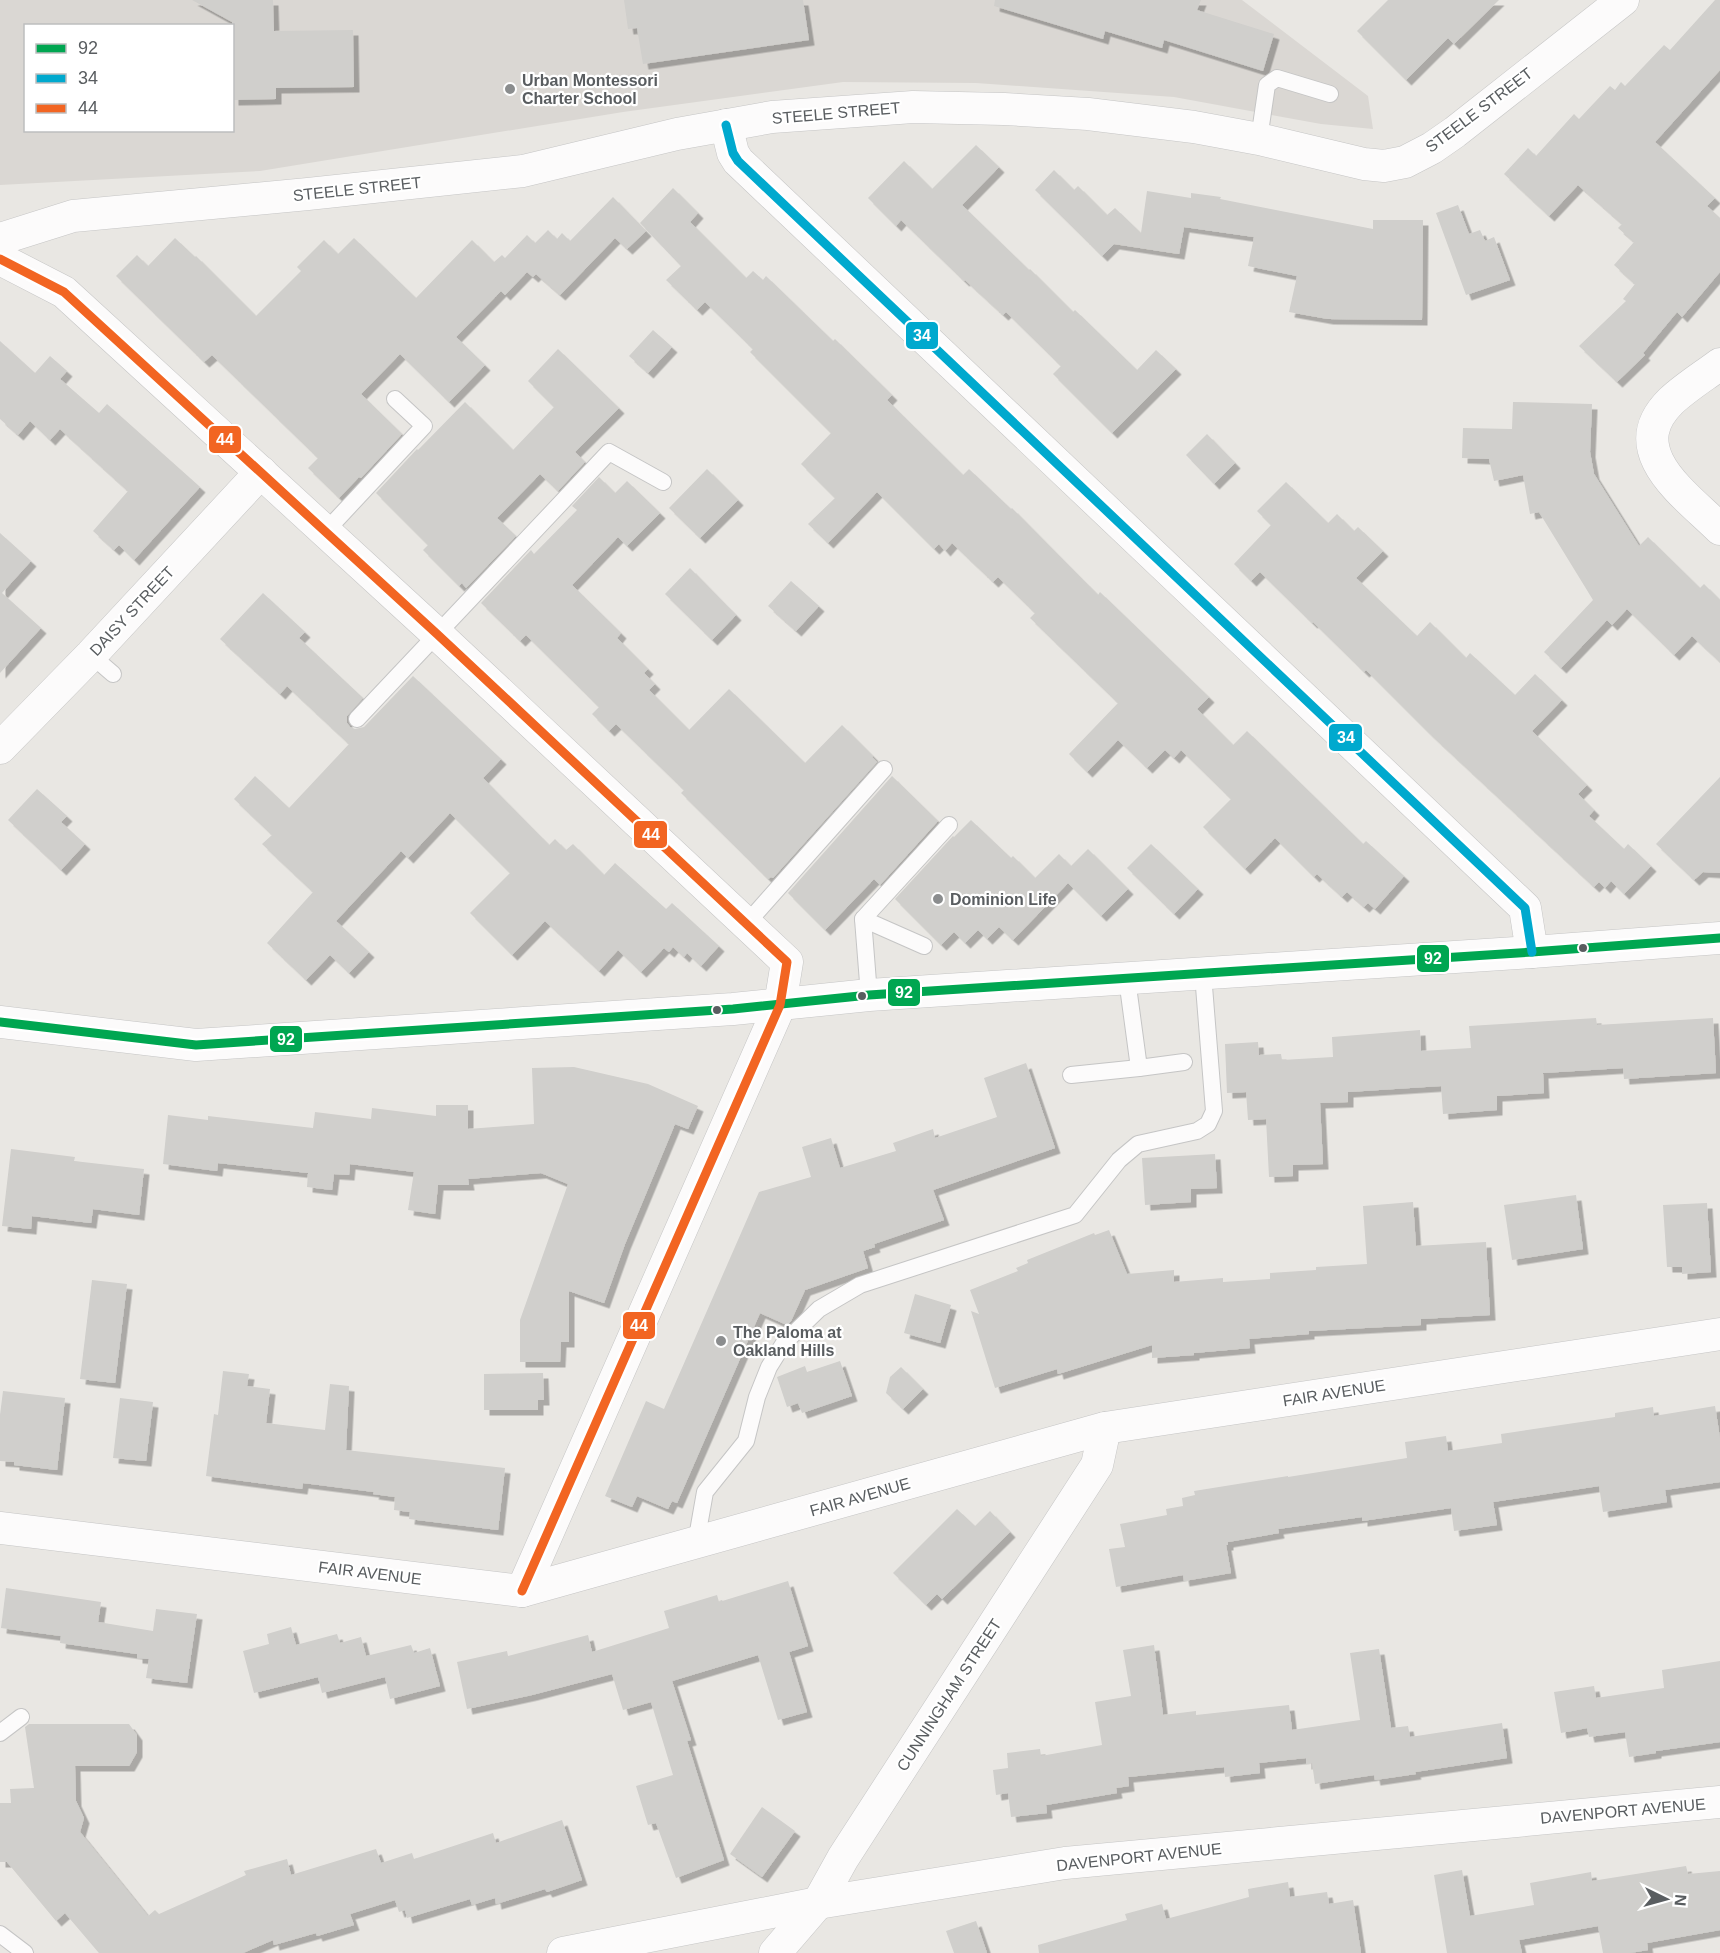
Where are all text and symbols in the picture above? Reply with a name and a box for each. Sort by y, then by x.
legend [24,24,234,132]
text: 92 [78,38,98,58]
street label: STEELE STREET [1422,64,1536,156]
text: 34 [78,68,98,88]
place label: Urban Montessori Charter School [522,72,658,107]
marker: Urban Montessori Charter School [503,82,517,96]
text: 44 [78,98,98,118]
street label: STEELE STREET [771,99,901,127]
street label: STEELE STREET [292,174,422,204]
line badge: 34 [905,321,939,350]
text: 34 [913,327,931,344]
line badge: 44 [208,425,242,454]
text: 44 [216,431,234,448]
street label: DAISY STREET [86,563,178,659]
line badge: 34 [1328,723,1363,752]
text: 34 [1337,729,1355,746]
line badge: 44 [633,820,668,849]
text: 44 [642,826,660,843]
place label: Dominion Life [950,891,1057,908]
marker: Dominion Life [931,892,945,906]
unlabelled marker [1577,942,1589,954]
line badge: 92 [1416,944,1450,973]
text: 92 [1424,950,1442,967]
line badge: 92 [887,978,921,1007]
text: 92 [895,984,913,1001]
unlabelled marker [856,990,868,1002]
unlabelled marker [711,1004,723,1016]
line badge: 92 [269,1025,303,1053]
text: 92 [277,1031,295,1048]
line badge: 44 [622,1311,656,1340]
text: 44 [630,1317,648,1334]
place label: The Paloma at Oakland Hills [733,1324,842,1359]
marker: The Paloma at Oakland Hills [714,1334,728,1348]
street label: FAIR AVENUE [1281,1376,1387,1410]
street label: FAIR AVENUE [808,1475,912,1519]
street label: FAIR AVENUE [317,1558,423,1588]
street label: CUNNINGHAM STREET [893,1616,1005,1774]
street label: DAVENPORT AVENUE [1540,1795,1706,1827]
street label: DAVENPORT AVENUE [1056,1840,1222,1874]
north arrow [1636,1869,1696,1929]
text: N [1671,1894,1689,1907]

